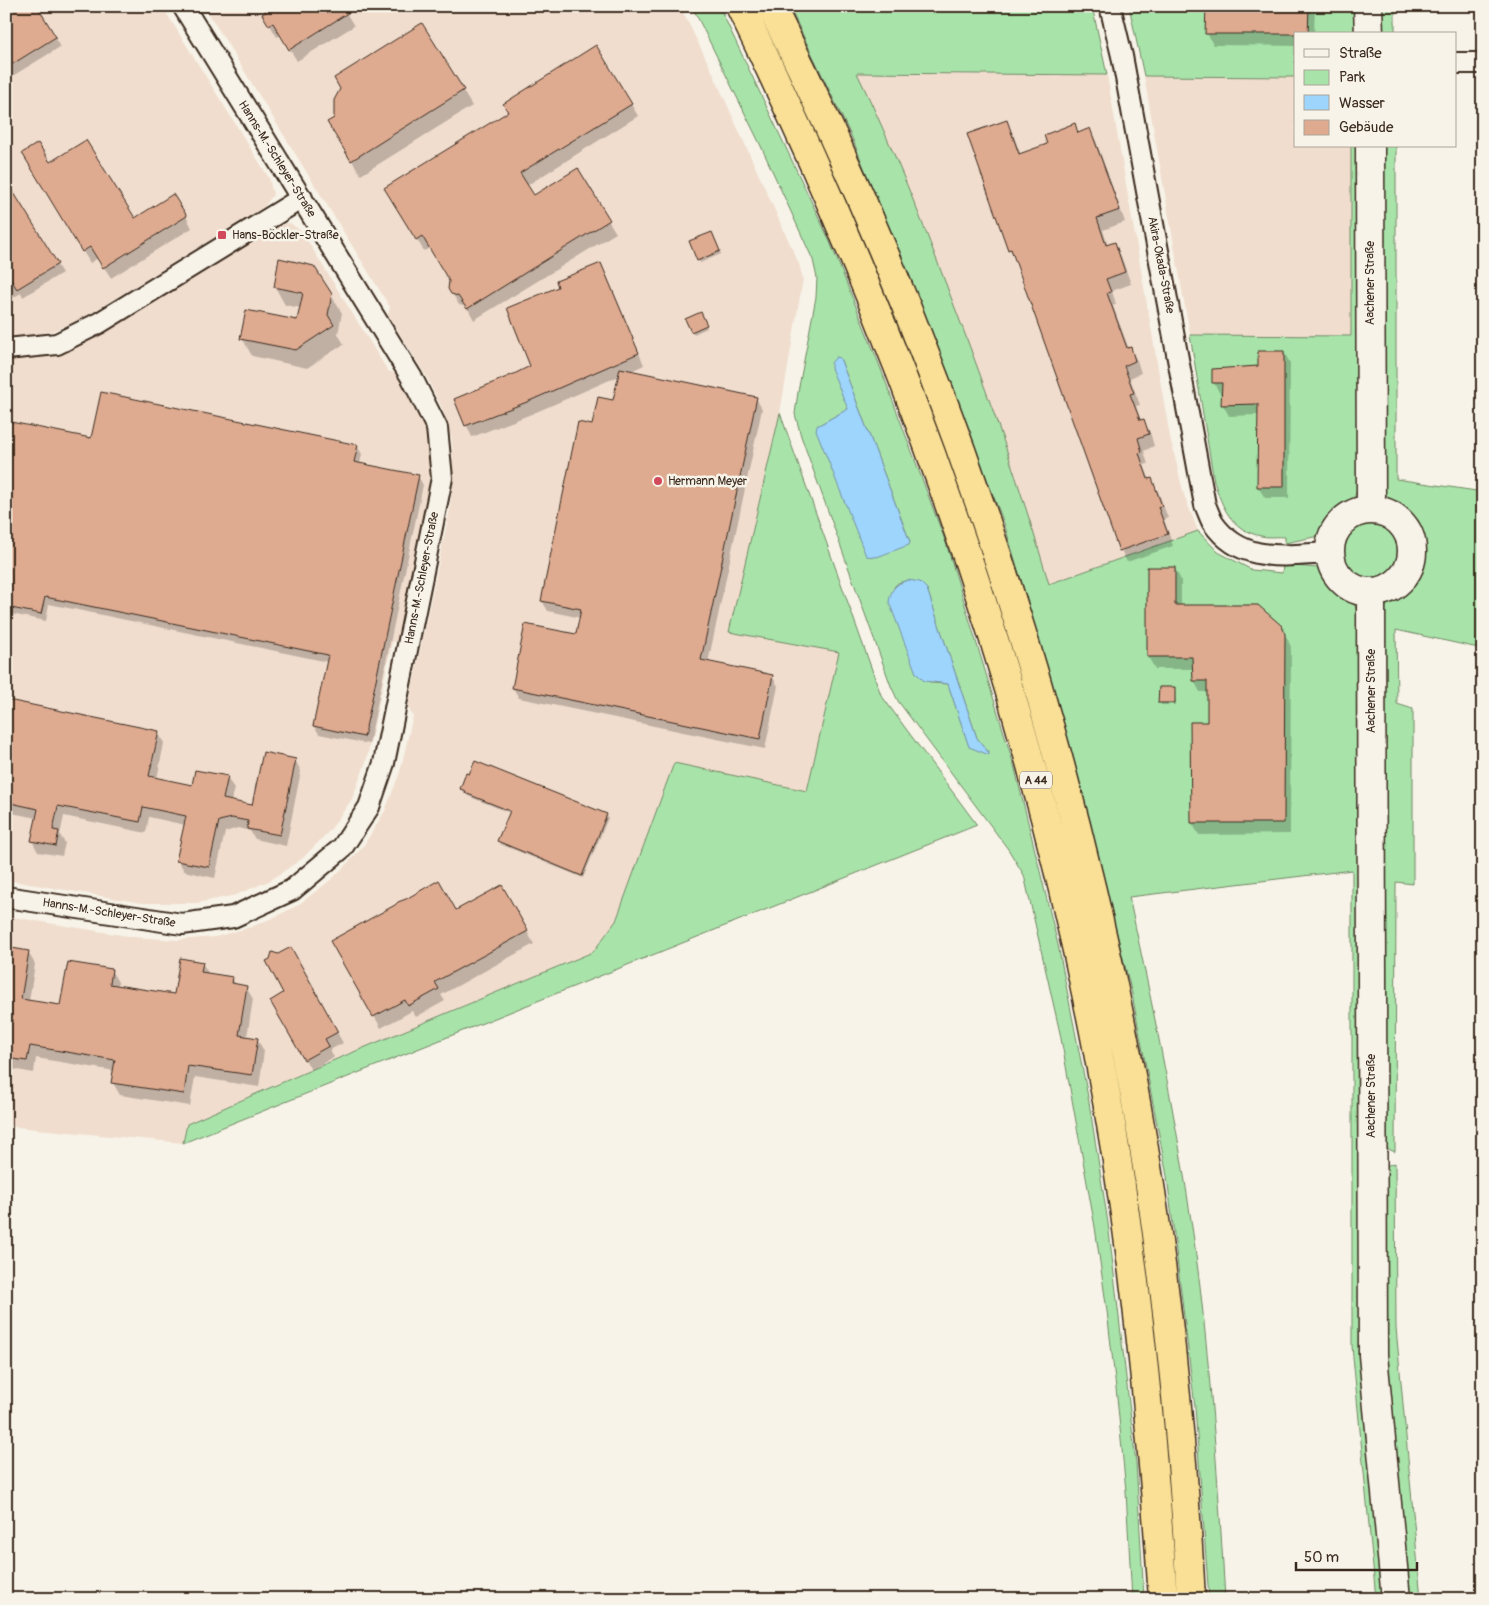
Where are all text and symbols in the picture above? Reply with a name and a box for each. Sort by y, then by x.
legend [1294,32,1456,148]
text: Straße [1339,44,1382,63]
text: Park [1339,68,1366,87]
text: Wasser [1339,94,1386,113]
street label: Hanns-M.-Schleyer-Straße [235,98,319,220]
text: Gebäude [1339,118,1394,137]
street label: Akira-Okada-Straße [1144,215,1178,315]
place label: Hans-Böckler-Straße [232,228,339,243]
marker: Hans-Böckler-Straße [216,229,228,241]
street label: Aachener Straße [1363,241,1378,325]
place label: Hermann Meyer [668,474,748,489]
marker: Hermann Meyer [652,475,664,487]
street label: Hanns-M.-Schleyer-Straße [402,510,442,646]
street label: Aachener Straße [1364,649,1379,733]
road number: A 44 [1020,772,1052,788]
street label: Hanns-M.-Schleyer-Straße [41,895,177,931]
street label: Aachener Straße [1364,1054,1379,1138]
scale bar [1296,1540,1418,1572]
text: 50 m [1304,1548,1339,1567]

